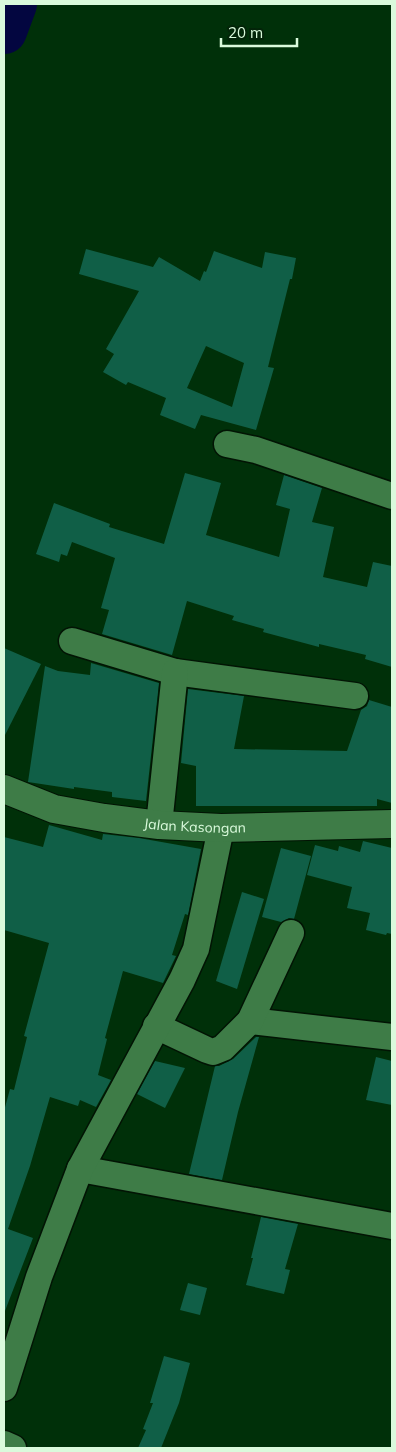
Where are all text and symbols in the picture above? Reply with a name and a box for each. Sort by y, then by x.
scale bar [221,15,297,47]
text: 20 m [228,23,263,42]
street label: Jalan Kasongan [143,814,246,837]

